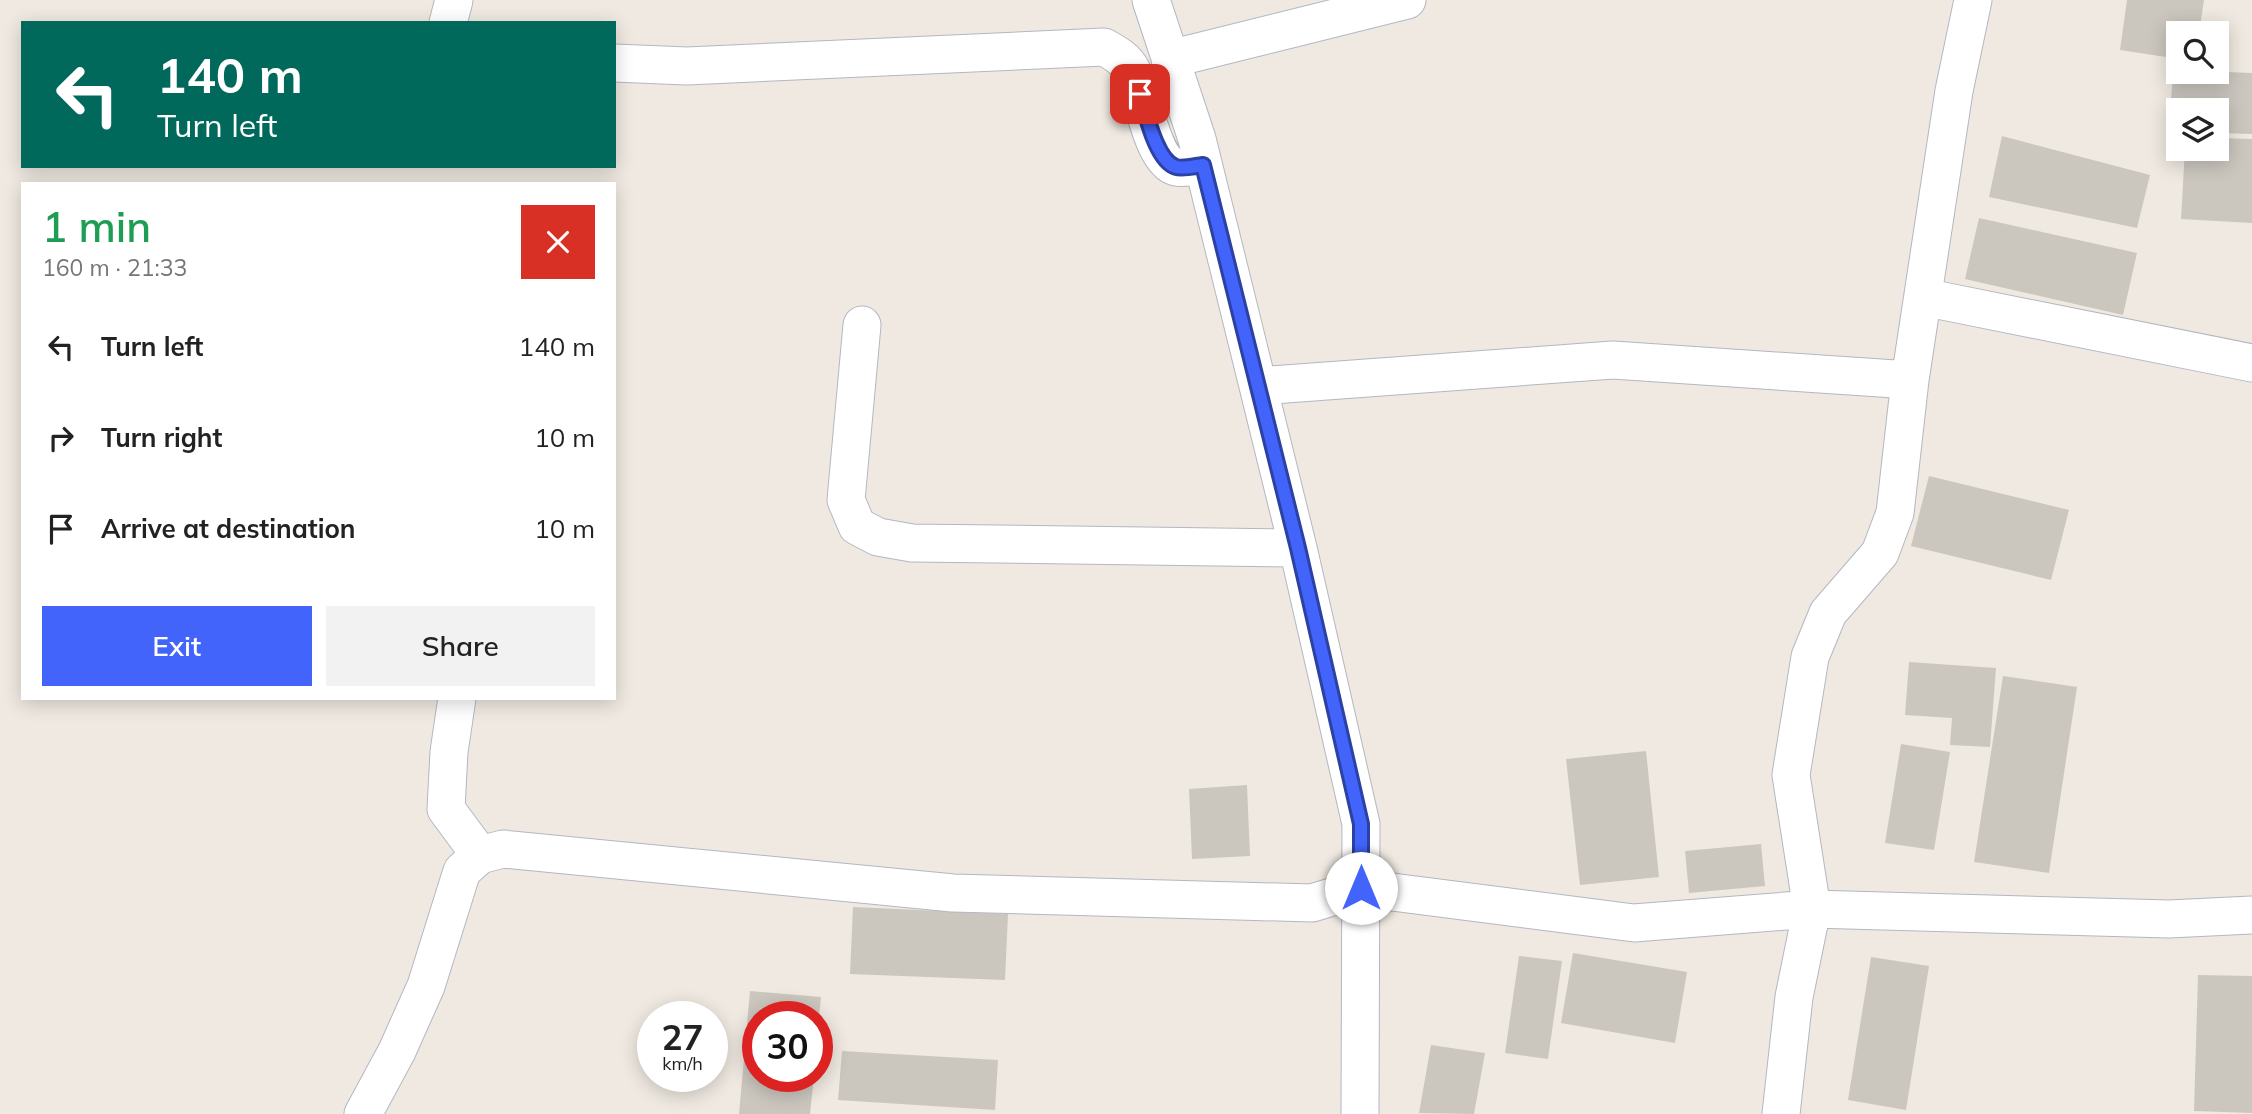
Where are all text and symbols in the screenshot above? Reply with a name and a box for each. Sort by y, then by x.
map controls [2166,21,2229,161]
button: search [2166,21,2229,84]
text: 140 m [157,44,303,105]
icon: left [42,49,133,140]
pin [1110,64,1170,124]
icon: arrive [1121,75,1159,113]
button: layers [2166,98,2229,161]
text: Turn left [157,105,277,145]
text: 1 min [42,200,151,253]
button: close [521,205,595,279]
text: 160 m · 21:33 [42,253,187,282]
icon: left [42,328,80,366]
text: Turn left [101,330,203,363]
text: 140 m [519,330,595,363]
icon: right [42,419,80,457]
text: Turn right [101,421,222,454]
text: 10 m [534,421,595,454]
icon: arrive [42,510,80,548]
text: Arrive at destination [101,512,356,545]
text: 10 m [534,512,595,545]
button: Exit [42,606,312,686]
button: Share [326,606,595,686]
position arrow [1324,851,1398,925]
speed limit sign: 30 [742,1001,833,1092]
text: 27 [661,1015,704,1059]
text: km/h [662,1052,703,1075]

